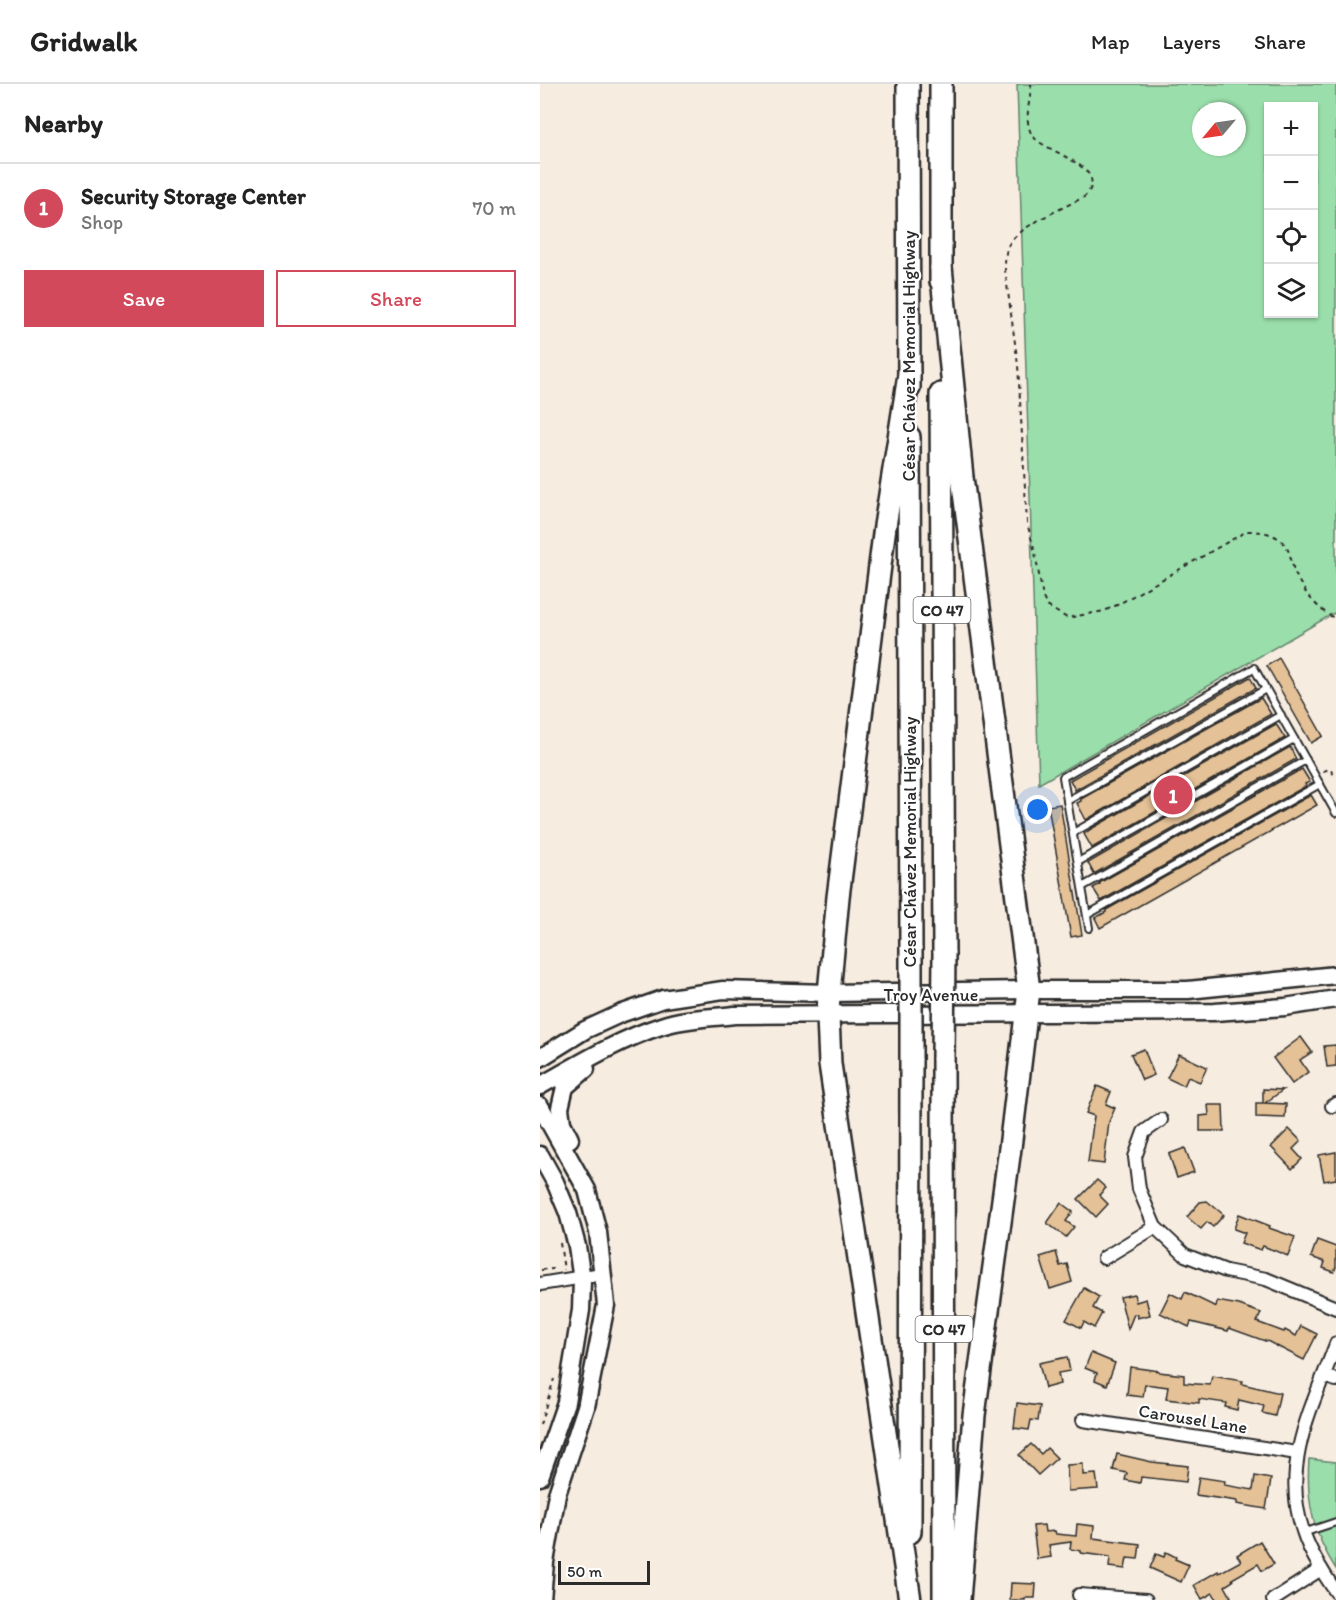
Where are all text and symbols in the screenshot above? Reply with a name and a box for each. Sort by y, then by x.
text: Gridwalk [30,24,138,58]
text: Map [1091,29,1130,54]
text: Layers [1163,29,1221,54]
text: Share [1254,29,1306,54]
north arrow [1192,102,1246,156]
map controls [1264,102,1318,318]
button: + [1264,102,1318,156]
text: Nearby [24,107,103,139]
button: − [1264,156,1318,210]
text: Security Storage Center [81,183,306,210]
text: 1 [39,196,48,220]
text: 70 m [472,196,516,220]
text: Shop [81,210,123,234]
button: locate [1264,210,1318,264]
street label: César Chávez Memorial Highway [898,230,920,481]
button: layers [1264,264,1318,318]
button: Save [24,270,264,327]
button: Share [276,270,516,327]
road number: CO 47 [914,597,970,623]
street label: César Chávez Memorial Highway [899,716,921,967]
pin: 1 [1154,772,1192,818]
your location [1023,795,1052,824]
street label: Troy Avenue [884,984,978,1006]
road number: CO 47 [916,1316,972,1342]
street label: Carousel Lane [1137,1400,1249,1438]
scale bar [558,1558,650,1586]
text: 50 m [567,1562,602,1581]

